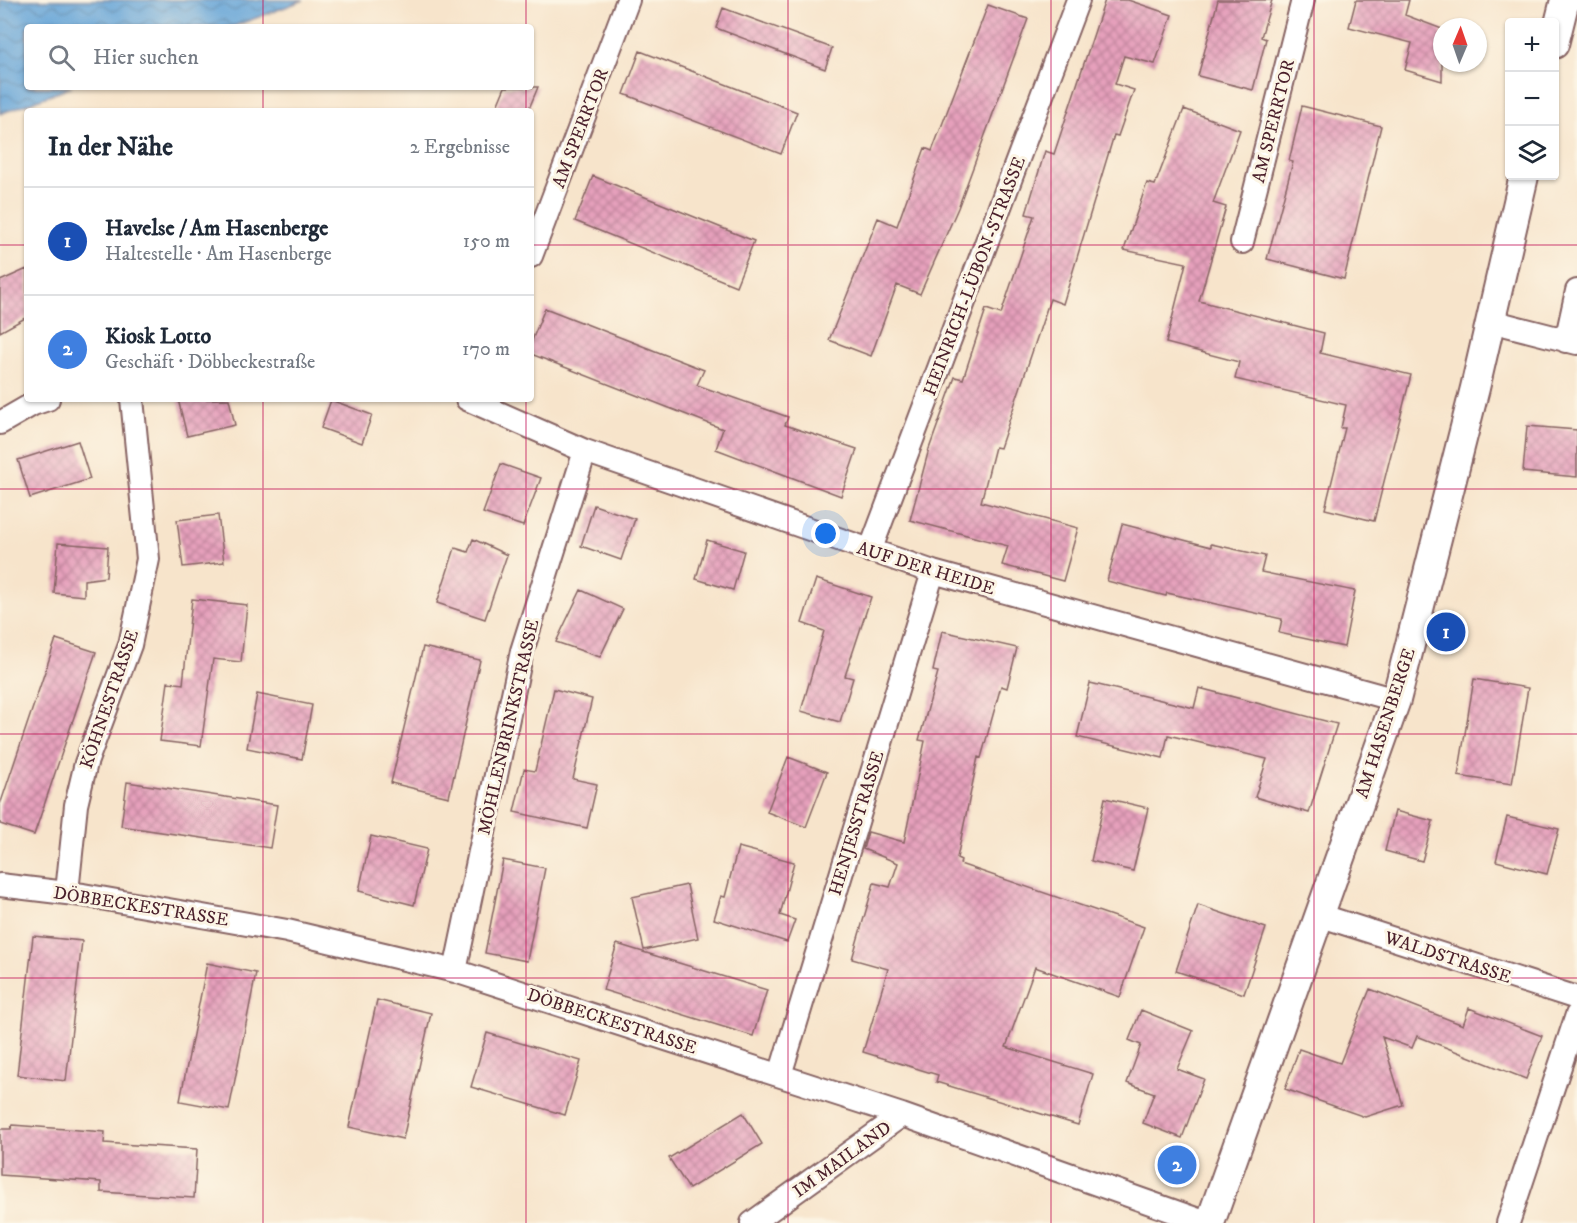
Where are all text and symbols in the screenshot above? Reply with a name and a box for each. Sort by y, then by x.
north arrow [1433,18,1487,72]
map controls [1505,18,1559,180]
button: + [1505,18,1559,72]
search box [24,24,534,90]
icon: search [45,41,78,74]
text: Hier suchen [93,44,199,71]
street label: AM SPERRTOR [1248,57,1300,185]
street label: AM SPERRTOR [548,65,614,191]
button: − [1505,72,1559,126]
button: layers [1505,126,1559,180]
text: In der Nähe [48,131,173,164]
text: 2 Ergebnisse [410,135,510,160]
street label: HEINRICH-LÜBON-STRASSE [919,153,1031,399]
text: Havelse / Am Hasenberge [105,215,328,242]
text: 1 [64,229,71,254]
text: 150 m [463,229,510,254]
text: Haltestelle · Am Hasenberge [105,242,332,267]
text: Kiosk Lotto [105,323,211,350]
text: 2 [63,337,72,362]
text: 170 m [462,337,510,362]
text: Geschäft · Döbbeckestraße [105,350,315,375]
your location [811,519,840,548]
street label: AUF DER HEIDE [854,538,997,600]
pin: 1 [1426,610,1466,654]
street label: MÖHLENBRINKSTRASSE [473,617,545,837]
street label: KÖHNESTRASSE [76,627,144,772]
street label: AM HASENBERGE [1351,645,1421,801]
street label: HENJESSTRASSE [824,748,890,898]
street label: DÖBBECKESTRASSE [52,882,230,932]
street label: WALDSTRASSE [1381,927,1514,989]
street label: DÖBBECKESTRASSE [524,984,699,1060]
street label: IM MAILAND [789,1117,896,1203]
pin: 2 [1158,1142,1196,1188]

